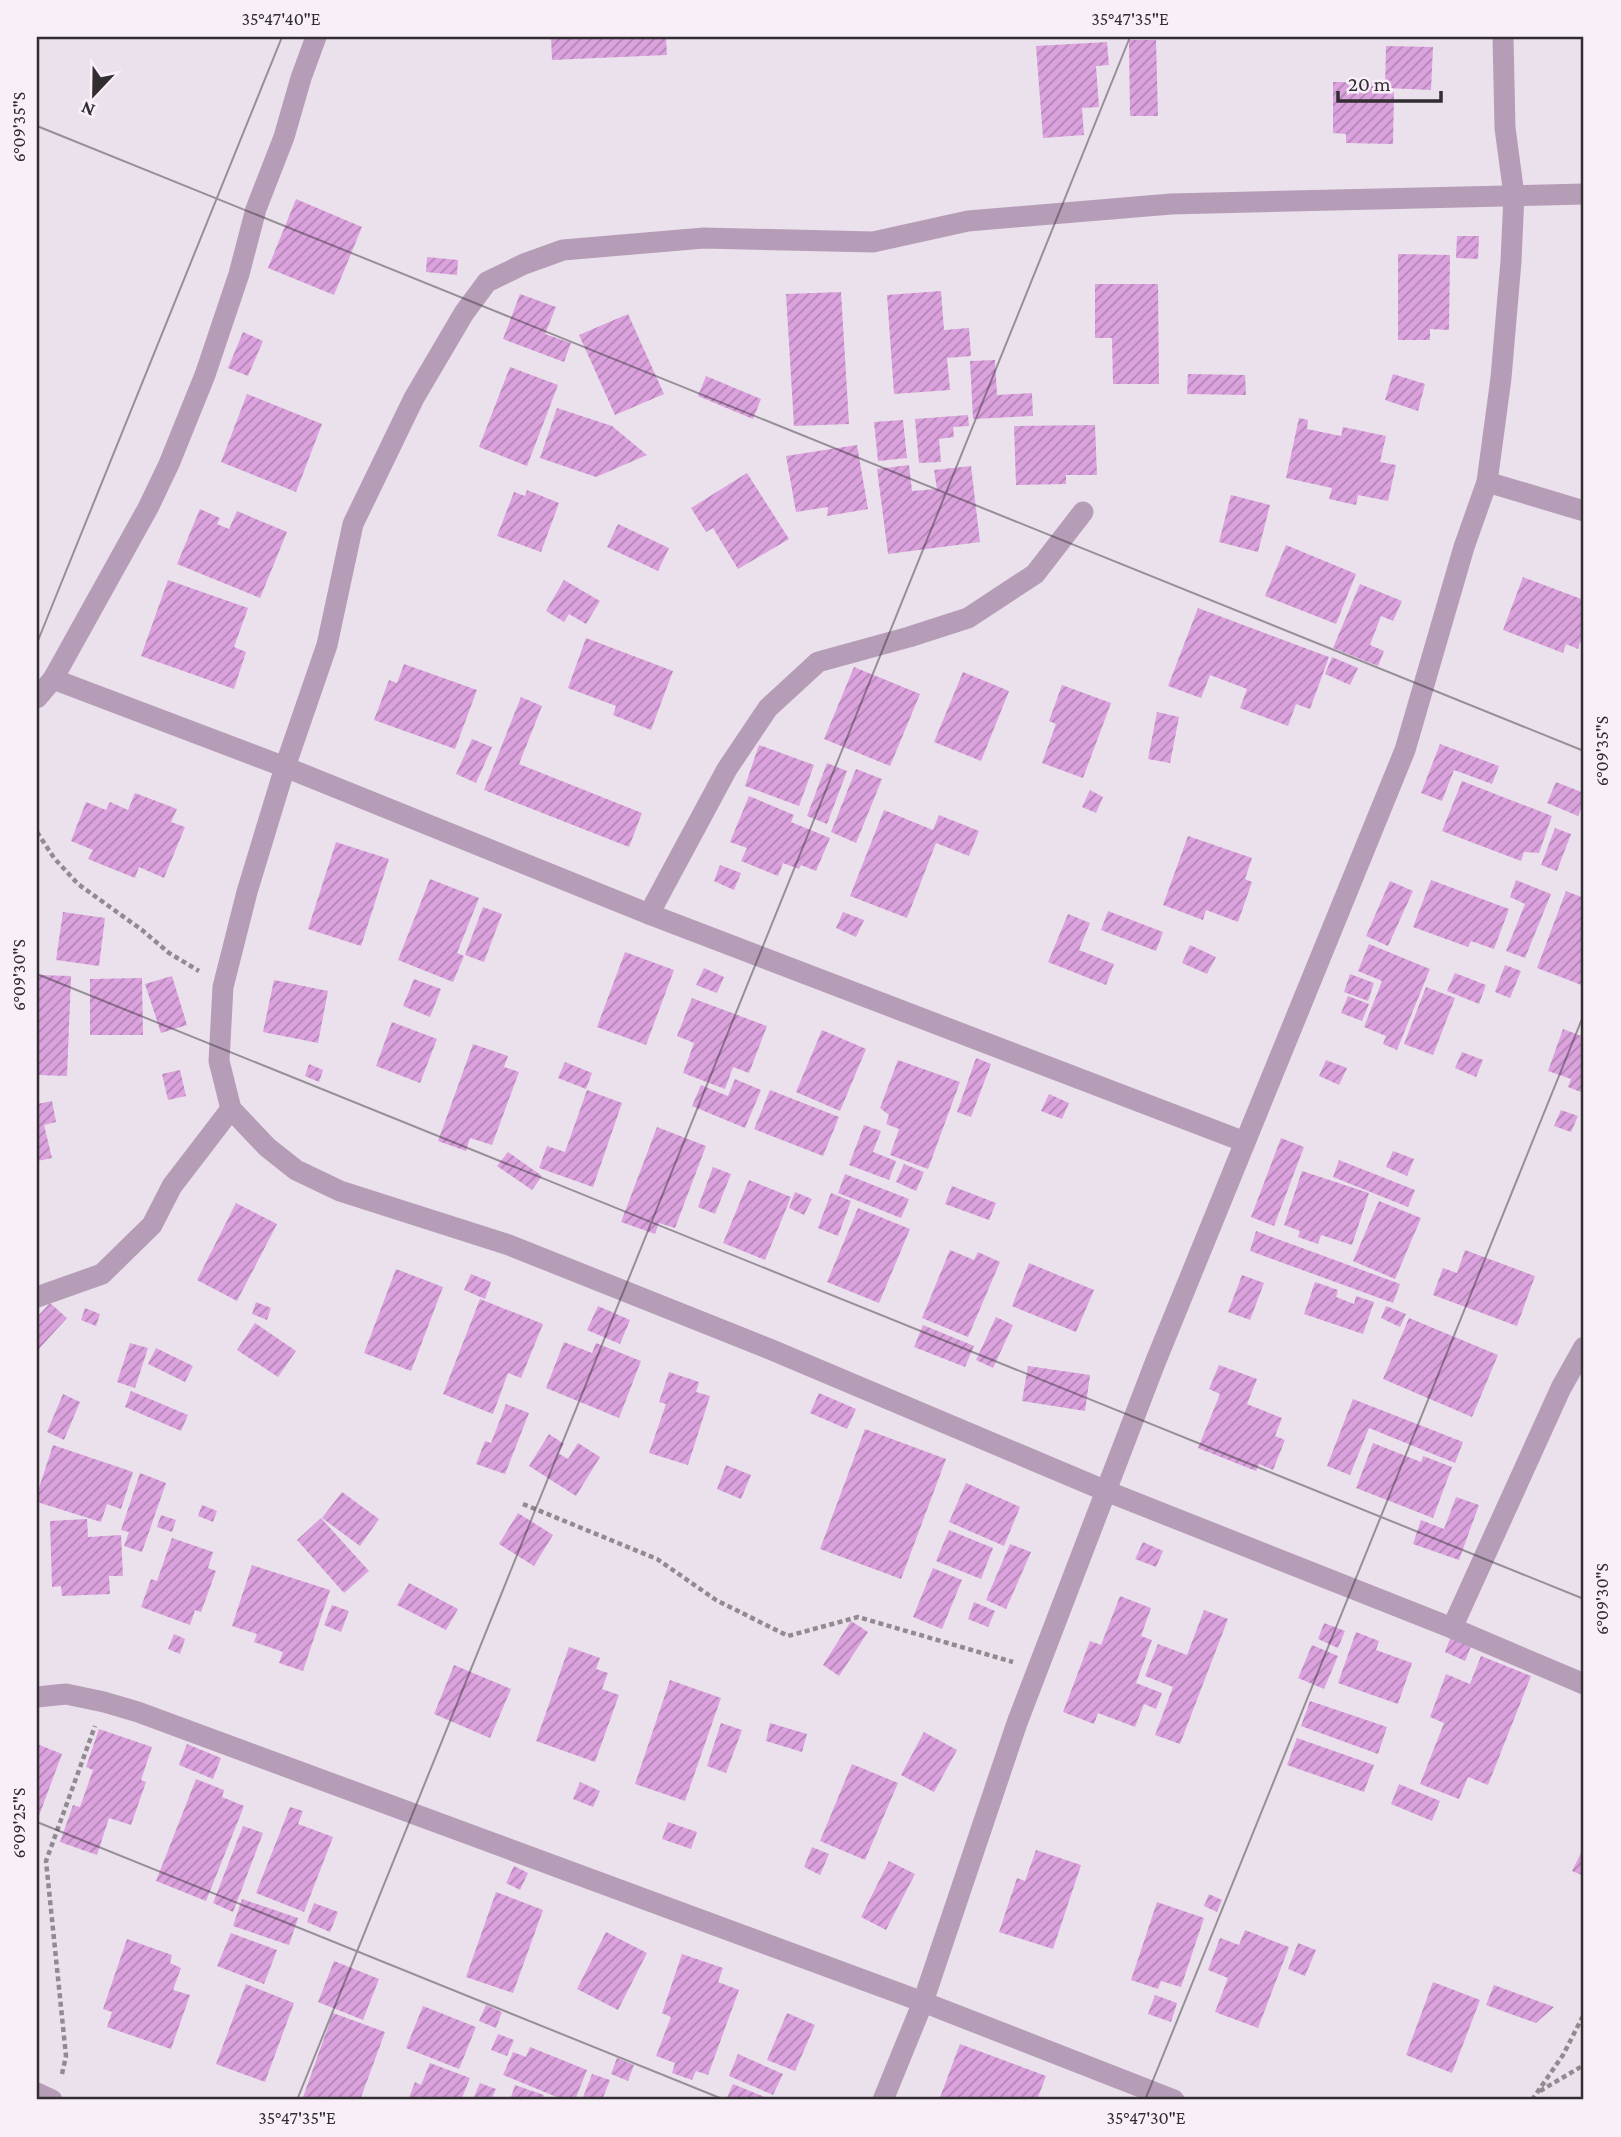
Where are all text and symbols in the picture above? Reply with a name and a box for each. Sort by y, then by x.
text: 35°47'40"E [241,9,321,29]
text: 35°47'35"E [1091,9,1169,29]
north arrow [60,60,130,130]
scale bar [1338,60,1441,104]
text: 20 m [1348,72,1391,96]
text: 6°09'35"S [9,92,29,162]
text: N [78,97,98,121]
text: 6°09'35"S [1592,716,1612,786]
text: 6°09'30"S [9,939,29,1011]
text: 6°09'30"S [1592,1563,1612,1635]
text: 6°09'25"S [9,1788,29,1858]
text: 35°47'35"E [258,2108,336,2128]
text: 35°47'30"E [1106,2108,1186,2128]

